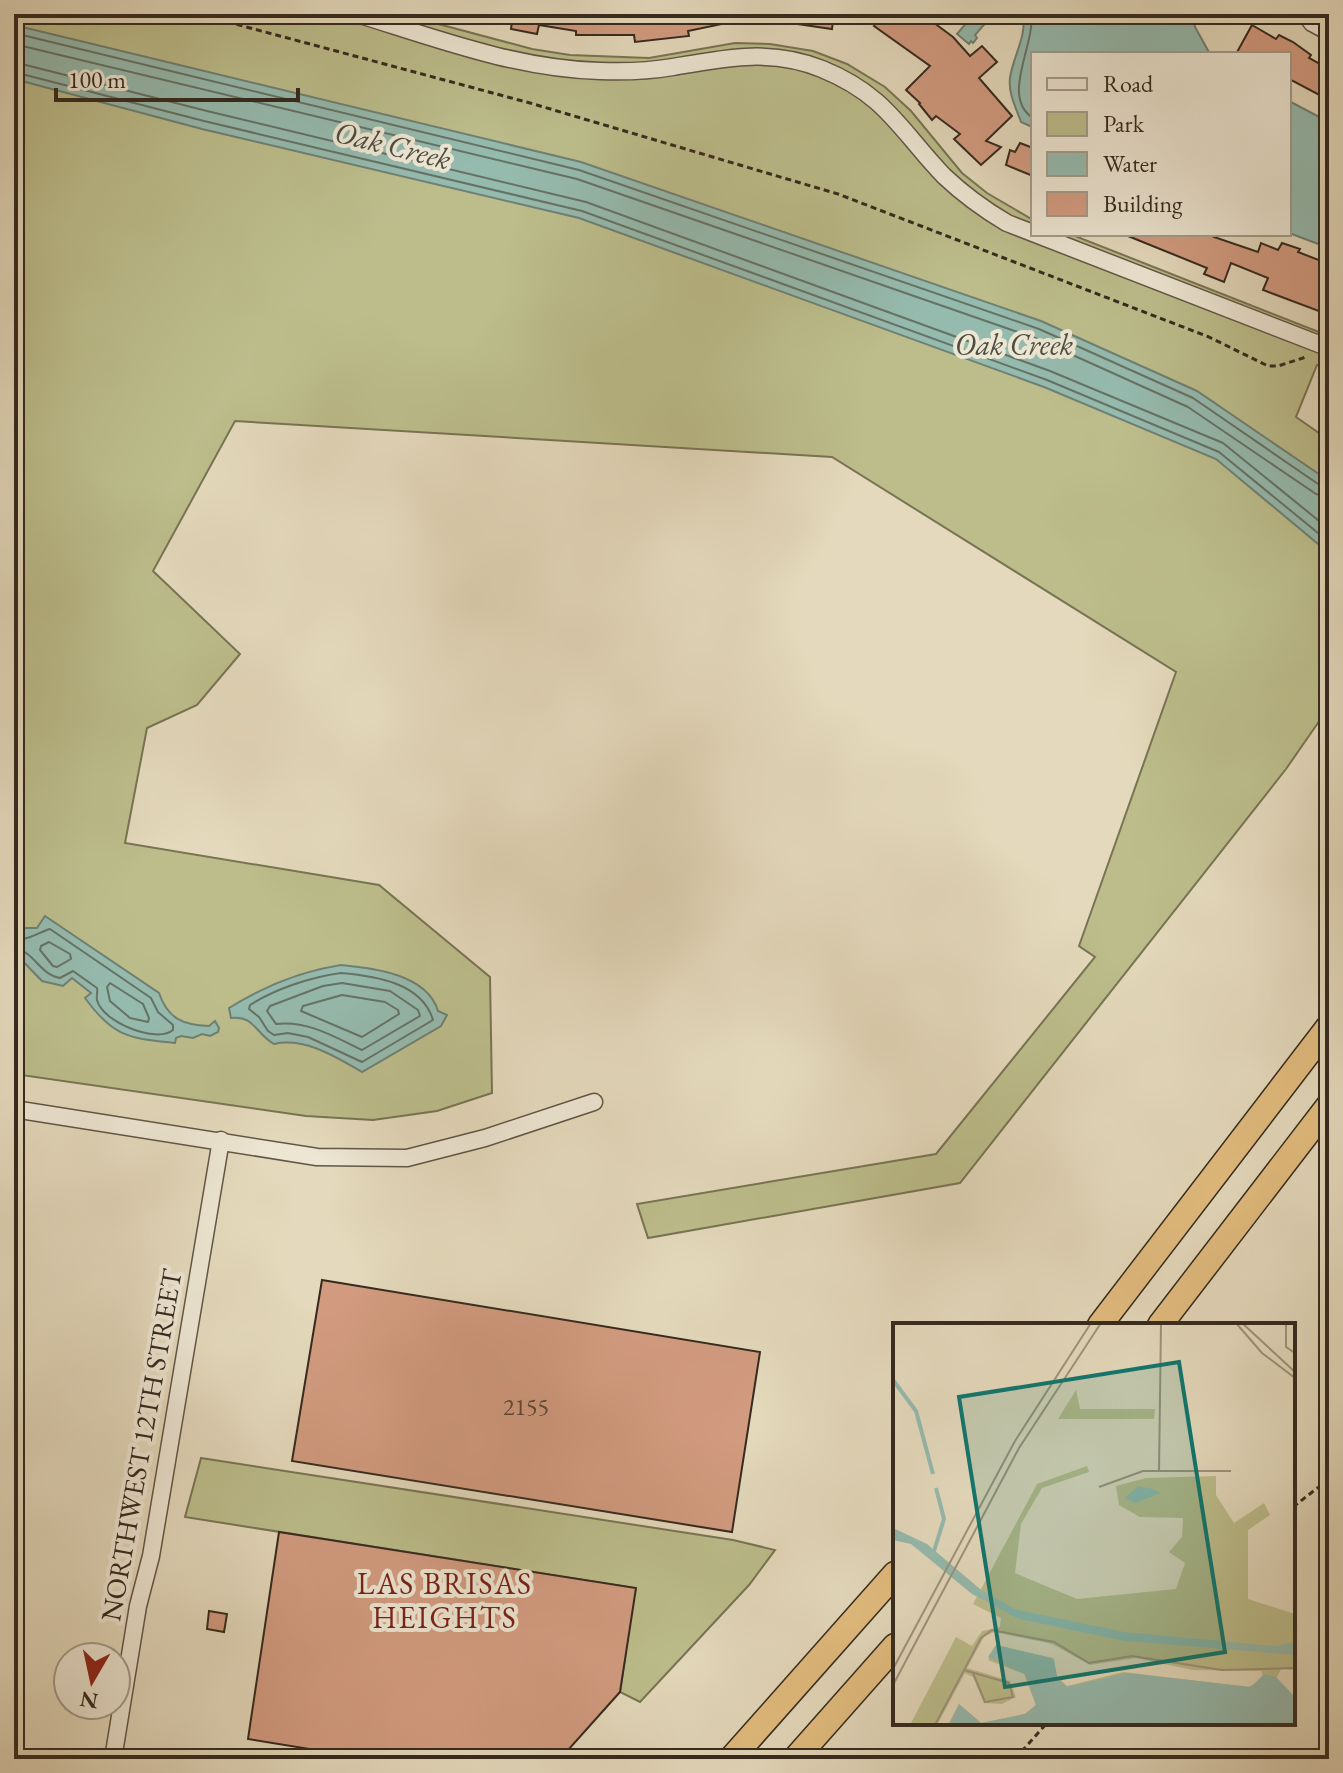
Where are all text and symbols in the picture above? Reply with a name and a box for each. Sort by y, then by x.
scale bar [56,52,298,102]
legend [1031,52,1291,236]
text: 100 m [68,64,126,95]
text: Road [1103,68,1154,99]
text: Park [1103,108,1145,139]
water label: Oak Creek [331,112,455,178]
text: Water [1103,148,1157,179]
text: Building [1103,188,1183,219]
water label: Oak Creek [955,325,1073,364]
street label: NORTHWEST 12TH STREET [92,1266,190,1624]
inset map [893,1323,1295,1725]
house number: 2155 [503,1391,549,1422]
district label: LAS BRISAS HEIGHTS [357,1564,533,1637]
north arrow [52,1641,132,1721]
text: N [78,1685,100,1716]

